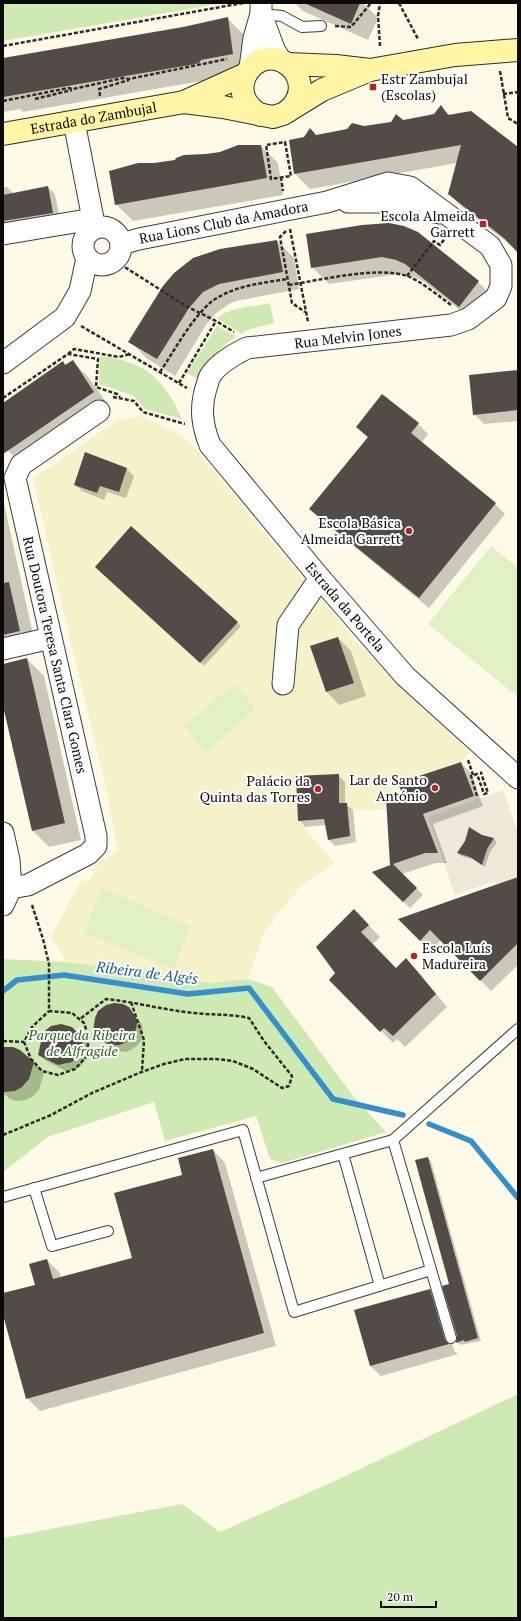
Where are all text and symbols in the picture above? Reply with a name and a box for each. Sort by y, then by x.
place label: Estr Zambujal (Escolas) [381,69,468,104]
marker: Estr Zambujal (Escolas) [368,82,378,92]
street label: Estrada do Zambujal [29,97,158,138]
street label: Rua Lions Club da Amadora [137,196,310,248]
place label: Escola Almeida Garrett [380,206,476,241]
marker: Escola Almeida Garrett [478,219,488,229]
street label: Rua Melvin Jones [293,321,403,353]
place label: Escola Básica Almeida Garrett [301,513,402,548]
marker: Escola Básica Almeida Garrett [404,526,414,536]
street label: Rua Doutora Teresa Santa Clara Gomes [19,534,92,775]
street label: Estrada da Portela [301,558,390,656]
place label: Lar de Santo António [349,770,427,805]
place label: Palácio da Quinta das Torres [200,771,310,806]
marker: Lar de Santo António [430,783,440,793]
marker: Palácio da Quinta das Torres [313,784,323,794]
place label: Escola Luís Madureira [422,938,491,973]
marker: Escola Luís Madureira [409,951,419,961]
water label: Ribeira de Algés [94,956,199,988]
park label: Parque da Ribeira de Alfragide [28,1025,135,1060]
scale bar [381,1583,436,1609]
text: 20 m [387,1589,414,1604]

